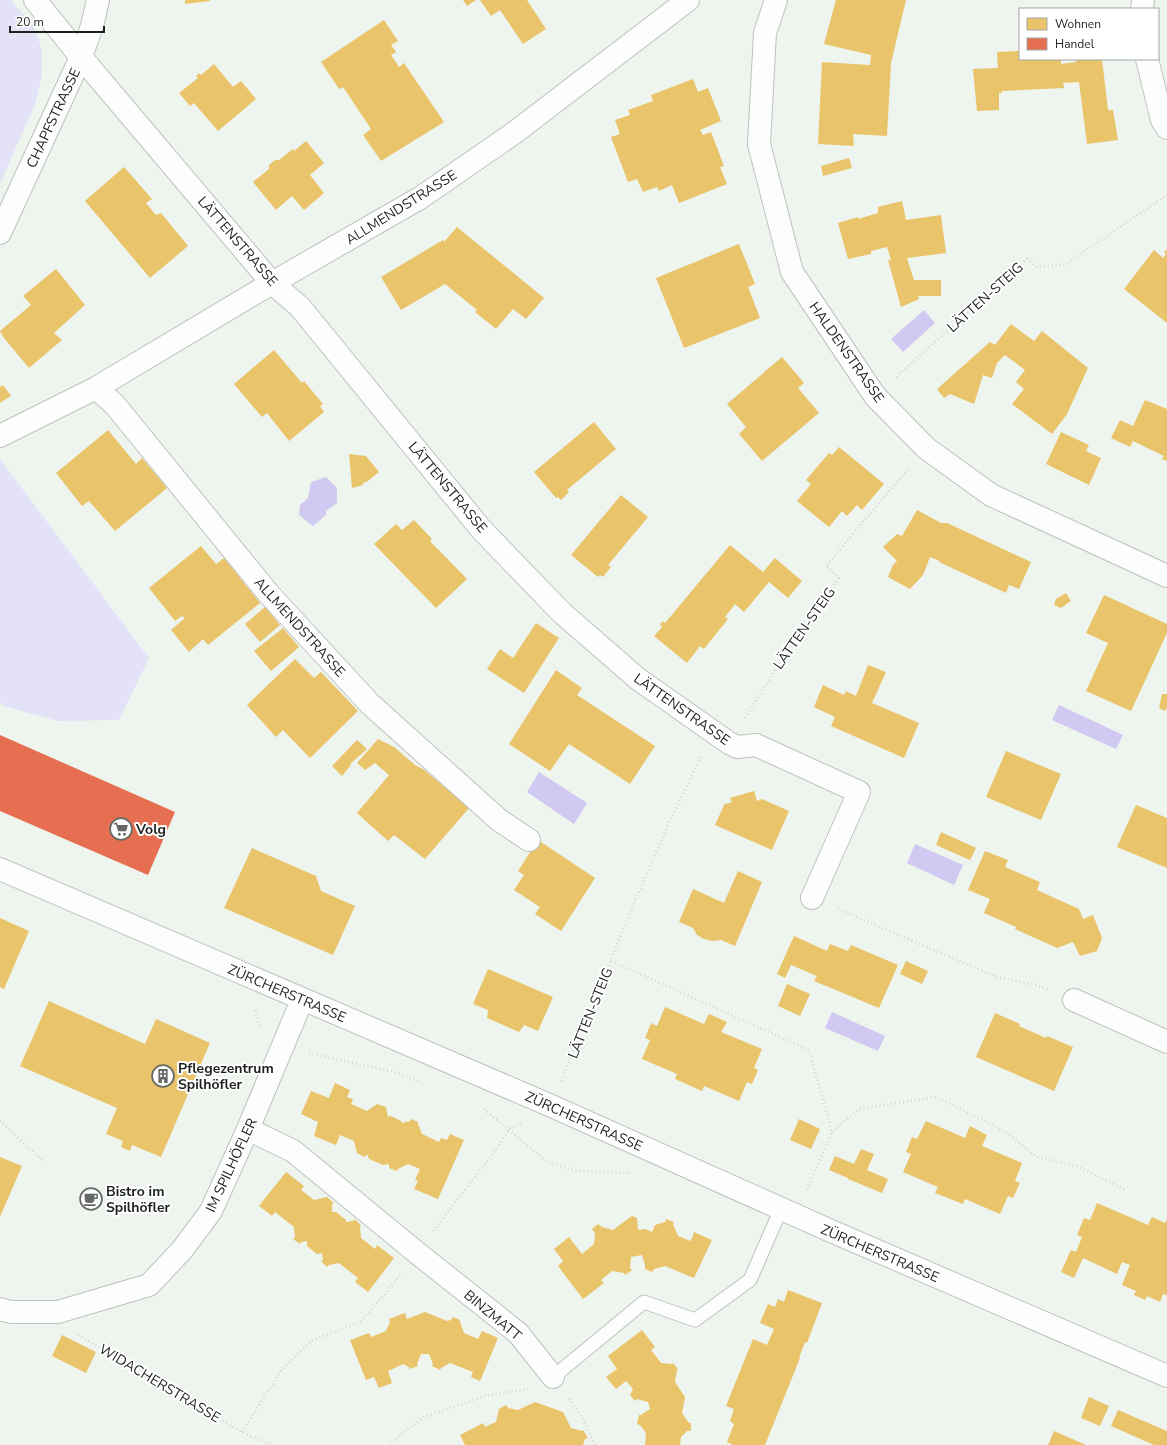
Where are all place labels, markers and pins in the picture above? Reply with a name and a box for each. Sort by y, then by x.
supermarket icon: Volg [108,816,134,842]
place label: Volg [135,820,166,839]
place label: Pflegezentrum Spilhöfler [178,1059,274,1094]
building icon: Pflegezentrum Spilhöfler [150,1063,176,1089]
place label: Bistro im Spilhöfler [106,1182,171,1217]
cafe icon: Bistro im Spilhöfler [78,1186,104,1212]

